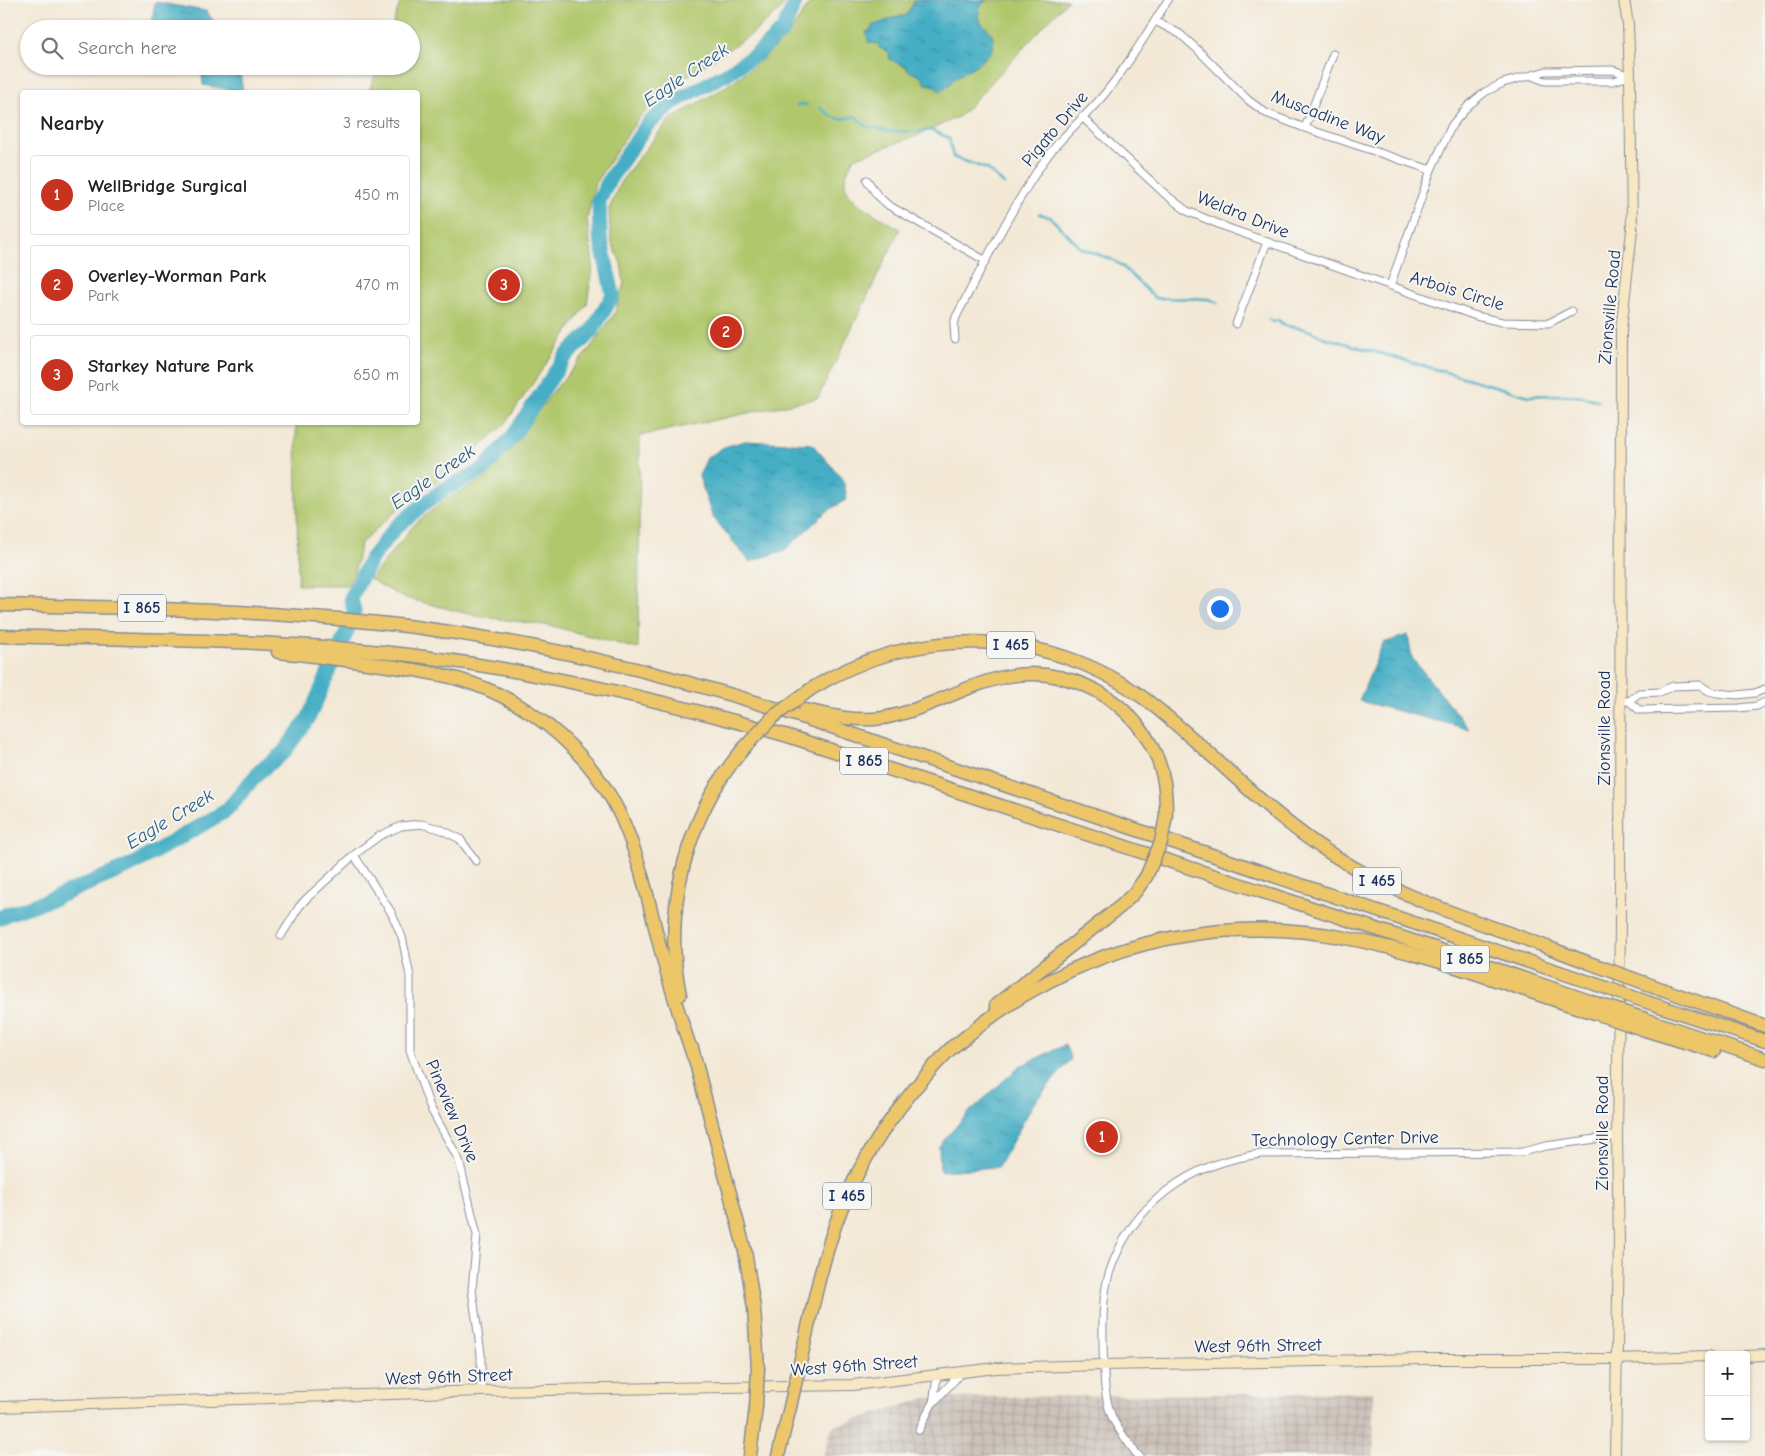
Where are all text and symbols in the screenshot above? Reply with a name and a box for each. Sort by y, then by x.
search box [20,20,420,75]
icon: search [38,34,66,62]
text: Search here [78,37,177,59]
water label: Eagle Creek [639,38,734,112]
street label: Muscadine Way [1268,86,1389,149]
street label: Pigato Drive [1017,87,1093,171]
text: Nearby [40,111,104,135]
text: 3 results [343,114,400,132]
text: WellBridge Surgical [88,175,247,197]
text: 1 [54,186,60,204]
text: 450 m [354,186,399,204]
street label: Weldra Drive [1194,187,1292,243]
text: Place [88,197,124,215]
street label: Zionsville Road [1595,249,1625,365]
text: Overley-Worman Park [88,265,266,287]
pin: 3 [488,266,520,304]
street label: Arbois Circle [1407,267,1507,315]
text: 2 [53,276,61,294]
text: 470 m [355,276,399,294]
text: Park [88,287,119,305]
pin: 2 [710,313,742,351]
text: Starkey Nature Park [88,355,254,377]
text: 3 [53,366,61,384]
text: 650 m [353,366,399,384]
text: Park [88,377,119,395]
water label: Eagle Creek [386,439,480,514]
road number: I 865 [118,594,166,622]
your location [1207,596,1233,622]
road number: I 465 [987,632,1035,658]
street label: Zionsville Road [1594,671,1615,785]
road number: I 865 [840,748,888,774]
water label: Eagle Creek [122,784,218,854]
road number: I 465 [1353,868,1401,894]
road number: I 865 [1441,946,1489,972]
street label: Pineview Drive [421,1057,483,1165]
street label: Zionsville Road [1592,1076,1613,1190]
pin: 1 [1086,1118,1118,1156]
street label: Technology Center Drive [1251,1127,1439,1151]
road number: I 465 [823,1182,871,1210]
street label: West 96th Street [1194,1334,1323,1358]
street label: West 96th Street [790,1351,919,1381]
map controls [1705,1351,1750,1441]
button: + [1705,1351,1750,1396]
street label: West 96th Street [385,1364,514,1390]
button: − [1705,1396,1750,1441]

